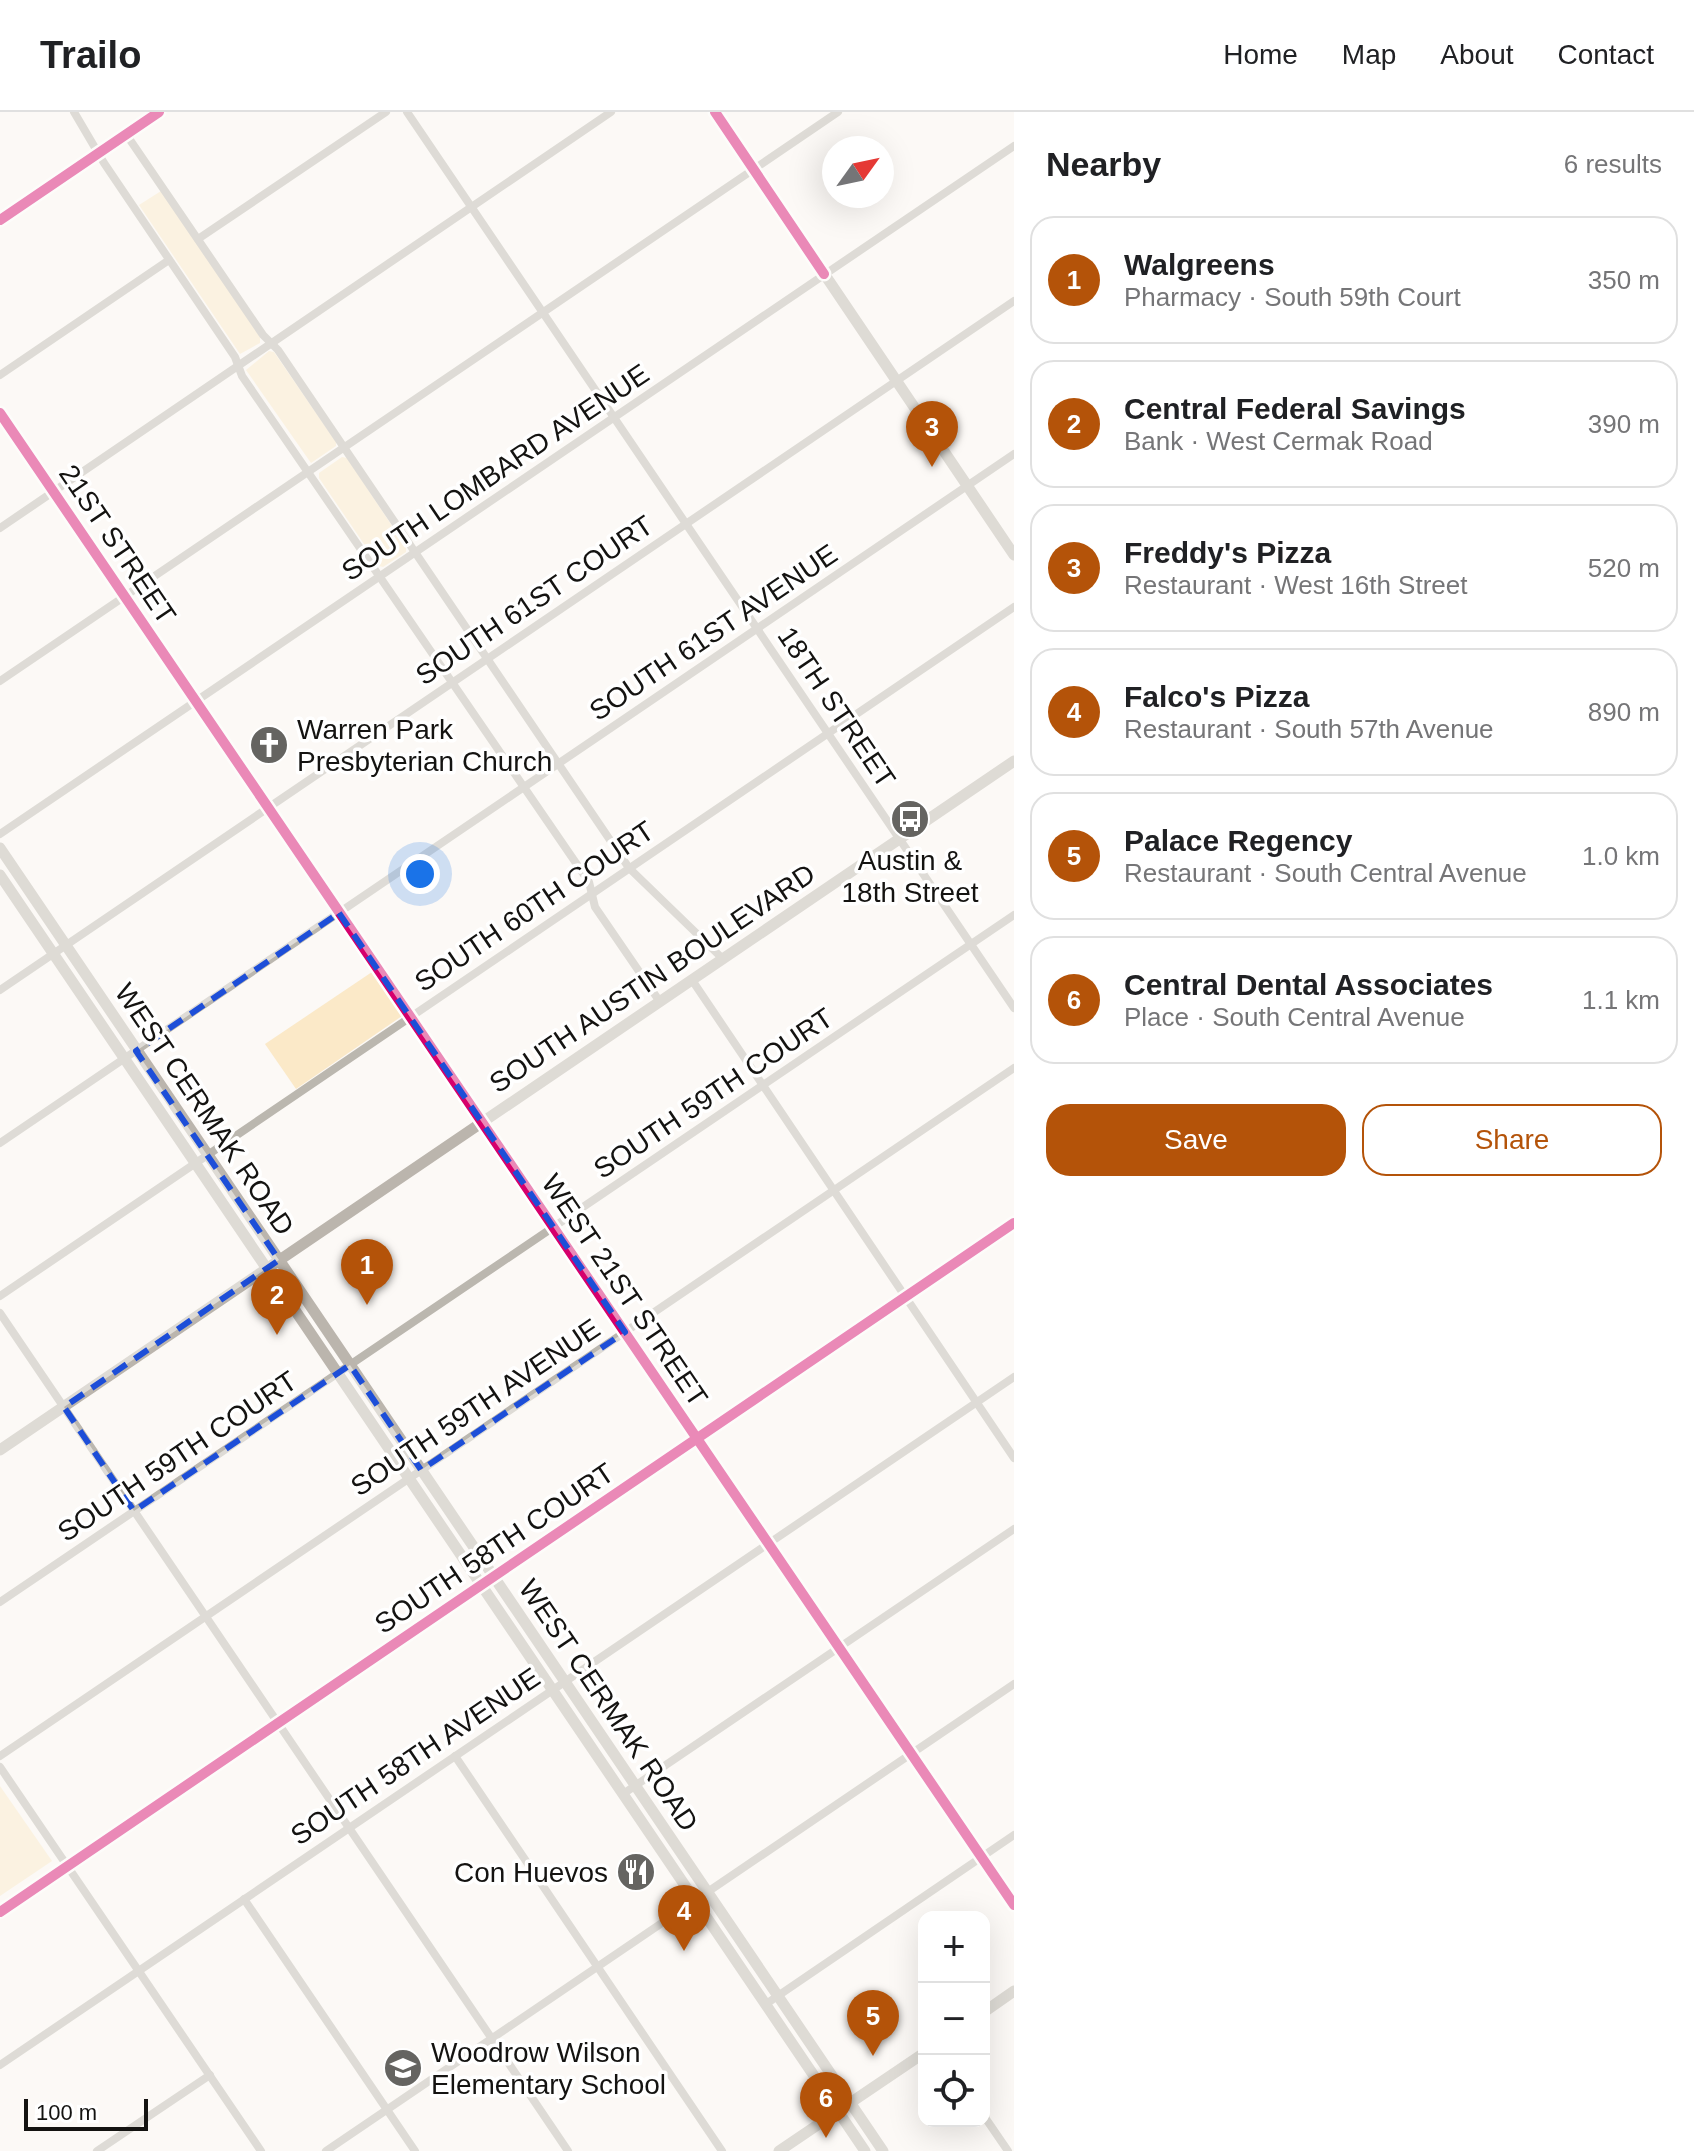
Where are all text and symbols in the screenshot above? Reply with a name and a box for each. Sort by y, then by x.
text: Trailo [40,34,141,76]
text: Home [1223,39,1298,70]
text: Map [1342,39,1396,70]
text: About [1440,39,1514,70]
text: Contact [1558,39,1654,70]
north arrow [822,136,894,208]
text: Nearby [1046,145,1161,183]
text: 6 results [1564,149,1662,179]
text: Walgreens [1124,248,1275,281]
text: 1 [1067,265,1081,295]
text: 350 m [1588,265,1660,295]
text: Pharmacy · South 59th Court [1124,282,1461,312]
street label: SOUTH LOMBARD AVENUE [336,358,655,587]
text: Central Federal Savings [1124,392,1466,425]
pin: 3 [906,401,958,467]
text: 2 [1067,409,1081,439]
text: 390 m [1588,409,1660,439]
text: Bank · West Cermak Road [1124,426,1433,456]
street label: 21ST STREET [53,459,182,629]
street label: SOUTH 61ST COURT [410,510,659,691]
text: Freddy's Pizza [1124,536,1331,569]
street label: SOUTH 61ST AVENUE [584,538,843,727]
text: 3 [1067,553,1081,583]
text: 520 m [1588,553,1660,583]
text: Restaurant · West 16th Street [1124,570,1467,600]
street label: 18TH STREET [772,621,902,793]
text: Falco's Pizza [1124,680,1310,713]
text: 4 [1067,697,1081,727]
text: 890 m [1588,697,1660,727]
place label: Warren Park Presbyterian Church [297,714,552,777]
text: Restaurant · South 57th Avenue [1124,714,1494,744]
church icon: Warren Park Presbyterian Church [248,724,290,766]
bus stop icon: Austin & 18th Street [889,798,931,840]
street label: SOUTH 60TH COURT [409,815,659,998]
text: Palace Regency [1124,824,1352,857]
text: 5 [1067,841,1081,871]
text: 1.0 km [1582,841,1660,871]
place label: Austin & 18th Street [842,845,979,908]
your location [400,854,440,894]
street label: SOUTH AUSTIN BOULEVARD [484,858,821,1099]
text: Restaurant · South Central Avenue [1124,858,1527,888]
text: Central Dental Associates [1124,968,1493,1001]
street label: WEST CERMAK ROAD [109,978,300,1241]
text: 6 [1067,985,1081,1015]
text: 1.1 km [1582,985,1660,1015]
street label: SOUTH 59TH COURT [588,1002,838,1185]
text: Place · South Central Avenue [1124,1002,1465,1032]
button: Save [1046,1104,1346,1176]
button: Share [1362,1104,1662,1176]
street label: WEST 21ST STREET [535,1169,714,1412]
pin: 1 [341,1239,393,1305]
pin: 2 [251,1269,303,1335]
street label: SOUTH 59TH AVENUE [345,1312,606,1502]
street label: SOUTH 59TH COURT [52,1365,302,1548]
street label: SOUTH 58TH COURT [369,1457,619,1640]
street label: WEST CERMAK ROAD [513,1574,704,1837]
street label: SOUTH 58TH AVENUE [285,1661,546,1851]
restaurant icon: Con Huevos [615,1851,657,1893]
place label: Con Huevos [454,1857,608,1888]
pin: 4 [658,1885,710,1951]
map controls [918,1911,990,2127]
button: + [918,1911,990,1983]
button: − [918,1983,990,2055]
pin: 5 [847,1990,899,2056]
place label: Woodrow Wilson Elementary School [431,2037,666,2100]
school or university icon: Woodrow Wilson Elementary School [382,2047,424,2089]
button: locate [918,2055,990,2127]
pin: 6 [800,2072,852,2138]
scale bar [24,2095,148,2131]
text: 100 m [36,2100,97,2125]

